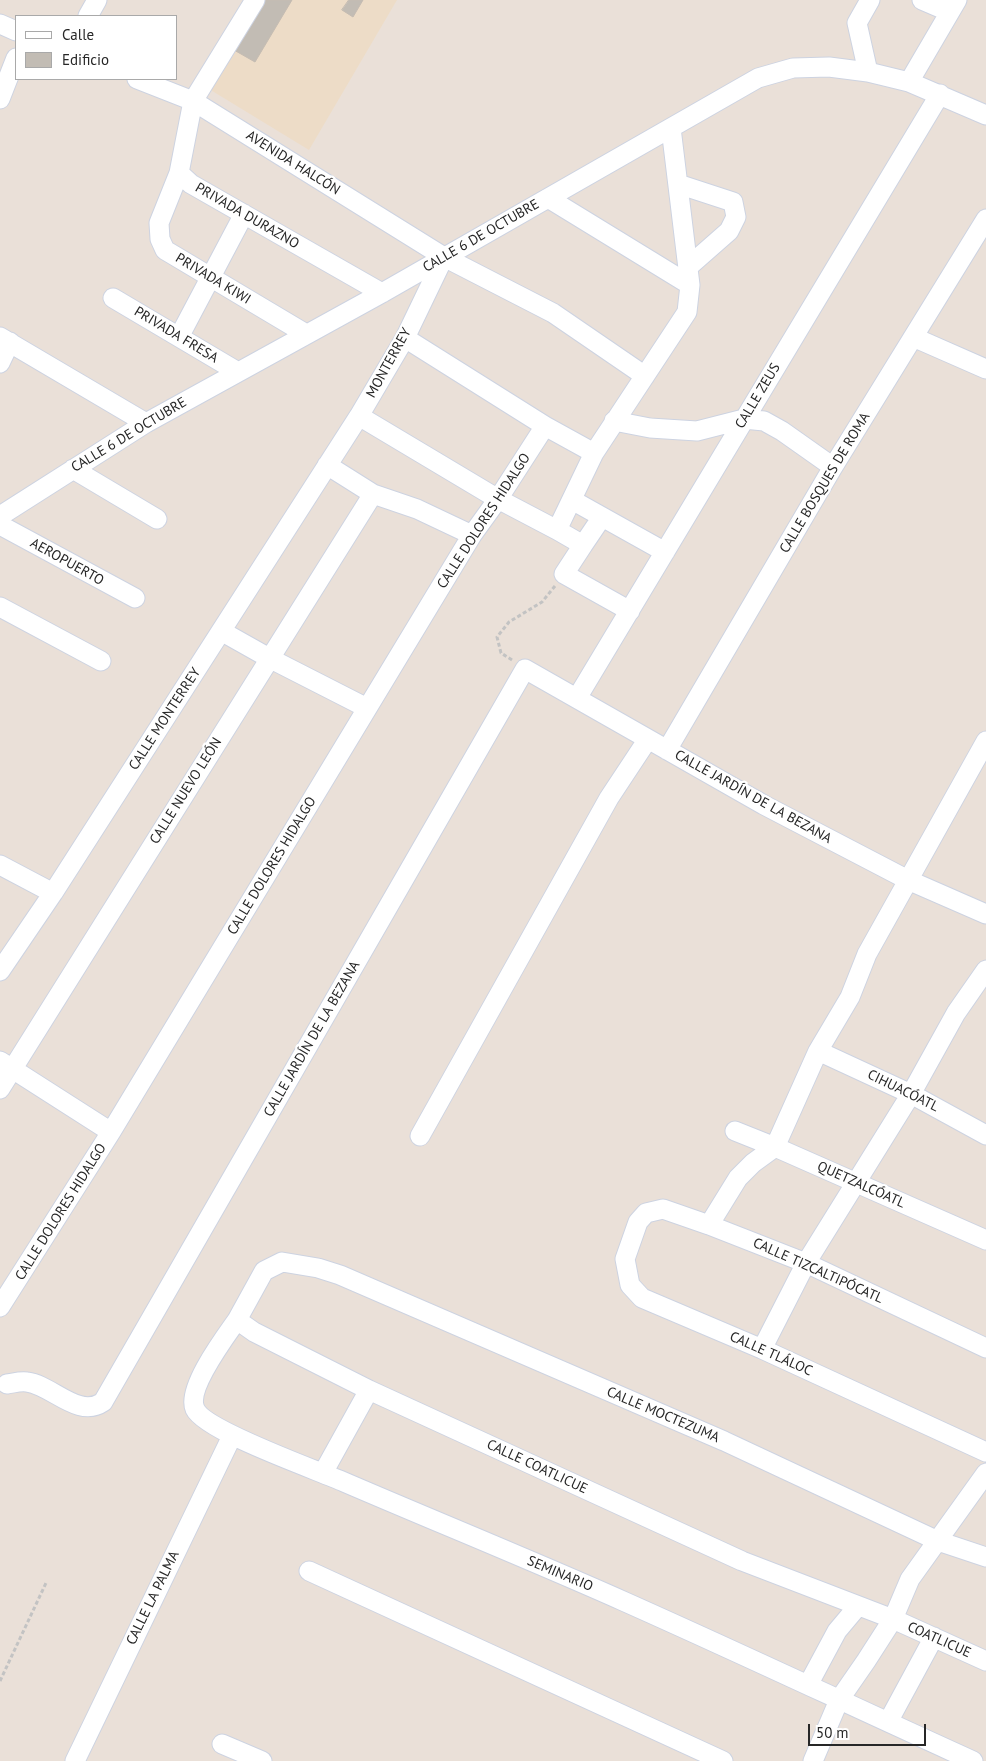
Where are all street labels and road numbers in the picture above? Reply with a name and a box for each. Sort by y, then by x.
street label: AVENIDA HALCÓN [243,127,343,199]
street label: PRIVADA DURAZNO [192,179,302,253]
street label: CALLE 6 DE OCTUBRE [420,196,542,276]
street label: PRIVADA KIWI [172,250,254,308]
street label: PRIVADA FRESA [131,303,221,367]
street label: MONTERREY [363,325,415,401]
street label: CALLE ZEUS [732,360,784,432]
street label: CALLE 6 DE OCTUBRE [68,394,190,476]
street label: CALLE BOSQUES DE ROMA [776,410,874,556]
street label: CALLE DOLORES HIDALGO [434,450,534,592]
street label: AEROPUERTO [27,535,107,589]
street label: CALLE MONTERREY [126,665,204,773]
street label: CALLE NUEVO LEÓN [146,735,226,847]
street label: CALLE JARDÍN DE LA BEZANA [672,747,834,847]
street label: CALLE DOLORES HIDALGO [224,794,320,938]
street label: CALLE JARDÍN DE LA BEZANA [260,958,364,1120]
street label: CIHUACÓATL [864,1066,942,1116]
street label: CALLE DOLORES HIDALGO [12,1141,110,1283]
street label: QUETZALCÓATL [814,1158,908,1212]
street label: CALLE TIZCALTIPÓCATL [750,1235,886,1307]
street label: CALLE TLÁLOC [727,1328,815,1380]
street label: CALLE MOCTEZUMA [604,1384,722,1446]
street label: CALLE COATLICUE [484,1436,590,1498]
street label: CALLE LA PALMA [123,1548,183,1648]
street label: SEMINARIO [525,1553,595,1595]
street label: COATLICUE [905,1619,973,1661]

